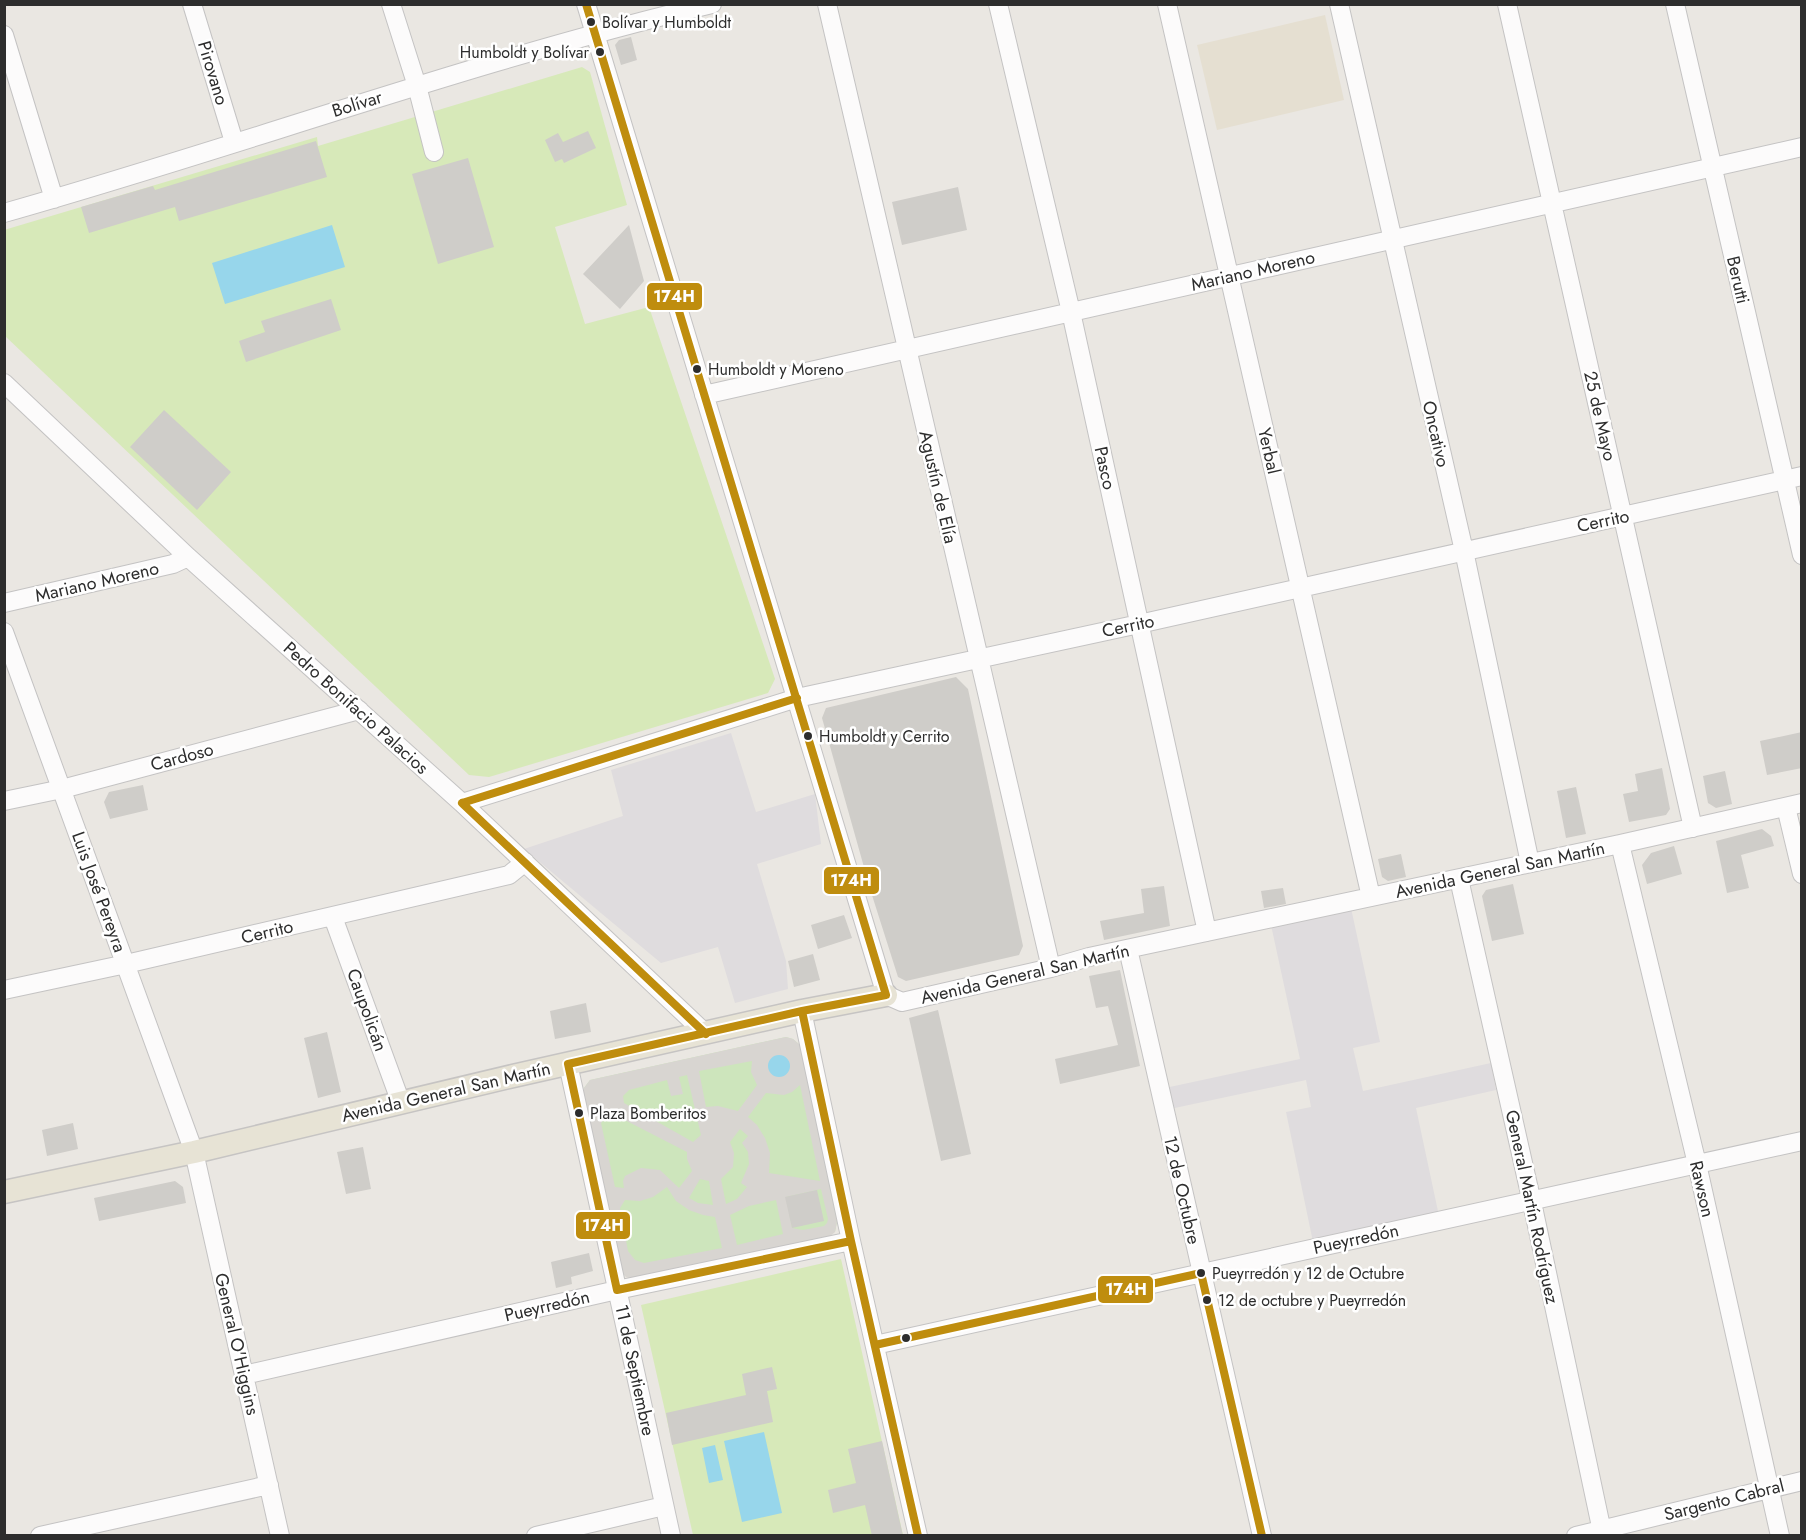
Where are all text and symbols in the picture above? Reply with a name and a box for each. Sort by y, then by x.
place label: Bolívar y Humboldt [602,11,731,34]
marker: Bolívar y Humboldt [585,16,597,28]
street label: Pirovano [191,38,235,108]
place label: Humboldt y Bolívar [460,41,590,64]
marker: Humboldt y Bolívar [594,46,606,58]
street label: Bolívar [329,84,386,124]
street label: Mariano Moreno [1189,244,1318,298]
street label: Berutti [1720,254,1756,306]
line badge: 174H [646,282,703,311]
text: 174H [653,285,695,308]
place label: Humboldt y Moreno [708,358,844,381]
marker: Humboldt y Moreno [691,363,703,375]
street label: 25 de Mayo [1577,369,1623,464]
street label: Oncativo [1416,398,1456,470]
street label: Yerbal [1251,425,1287,477]
street label: Agustín de Elía [912,428,964,546]
street label: Pasco [1088,444,1122,492]
street label: Cerrito [1574,503,1632,539]
street label: Mariano Moreno [33,555,162,609]
street label: Cerrito [1099,608,1157,644]
street label: Pedro Bonifacio Palacios [278,636,434,780]
place label: Humboldt y Cerrito [819,725,950,748]
marker: Humboldt y Cerrito [802,730,814,742]
street label: Cardoso [148,736,217,778]
street label: Luis José Pereyra [65,828,133,956]
street label: Avenida General San Martín [1393,835,1607,905]
line badge: 174H [823,866,880,895]
text: 174H [830,869,872,892]
street label: Cerrito [238,913,296,951]
street label: Avenida General San Martín [918,937,1132,1011]
street label: Caupolicán [340,965,394,1055]
street label: Avenida General San Martín [339,1055,553,1129]
place label: Plaza Bomberitos [590,1102,706,1125]
marker: Plaza Bomberitos [573,1107,585,1119]
street label: General Martín Rodríguez [1499,1108,1565,1307]
street label: 12 de Octubre [1157,1133,1207,1247]
street label: Rawson [1683,1158,1721,1220]
line badge: 174H [575,1211,631,1240]
text: 174H [582,1214,624,1237]
street label: Pueyrredón [1311,1217,1401,1261]
place label: Pueyrredón y 12 de Octubre [1212,1262,1404,1285]
marker: Pueyrredón y 12 de Octubre [1195,1267,1207,1279]
street label: General O'Higgins [208,1270,266,1418]
line badge: 174H [1097,1275,1154,1304]
text: 174H [1105,1278,1147,1301]
street label: Pueyrredón [502,1284,592,1328]
place label: 12 de octubre y Pueyrredón [1218,1289,1406,1312]
marker: 12 de octubre y Pueyrredón [1201,1294,1213,1306]
street label: 11 de Septiembre [608,1302,662,1438]
unlabelled marker [900,1332,912,1344]
street label: Sargento Cabral [1661,1472,1787,1528]

